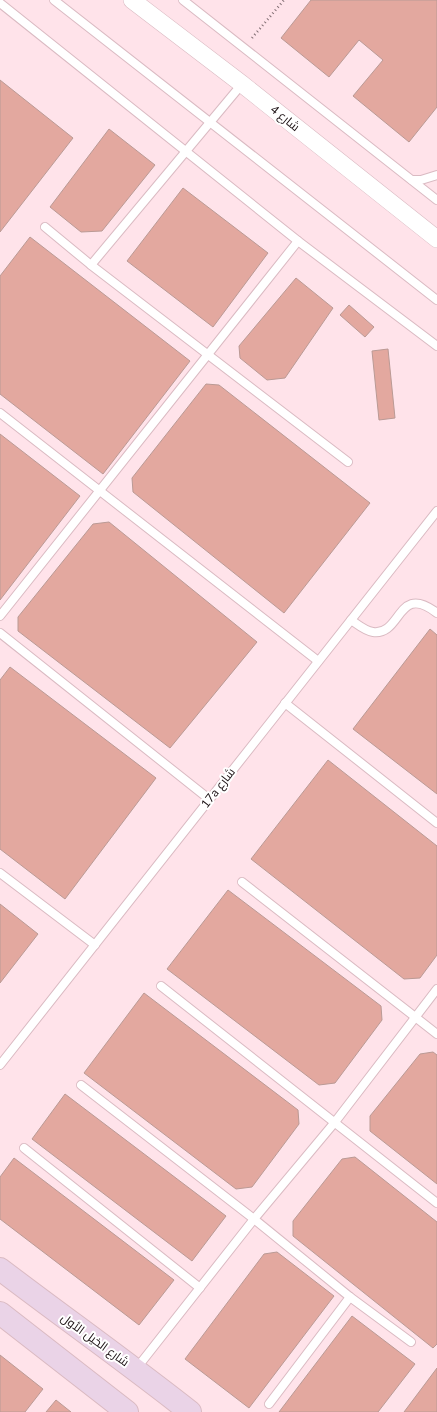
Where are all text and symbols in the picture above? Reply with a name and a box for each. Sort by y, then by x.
street label: شارع 4 [267,101,303,135]
street label: 17a شارع [197,764,239,811]
street label: شارع الخيل الأول [58,1310,132,1370]

